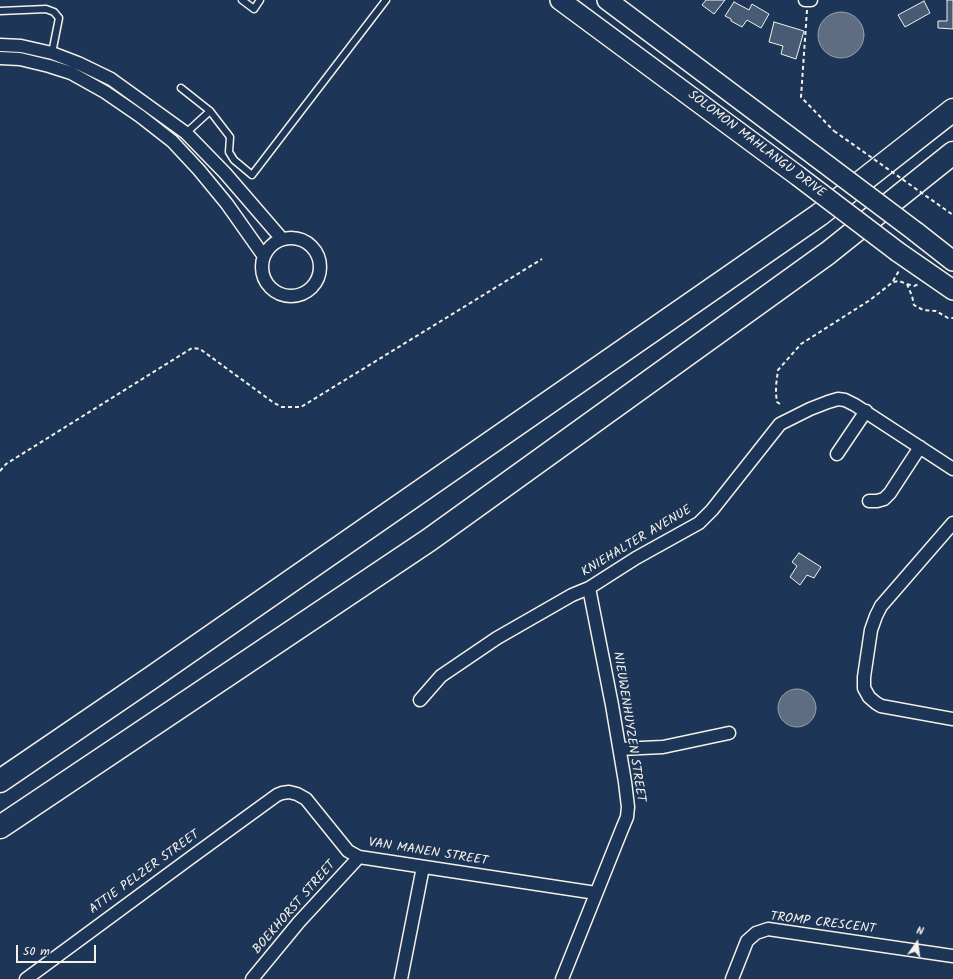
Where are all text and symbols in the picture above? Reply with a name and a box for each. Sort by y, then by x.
street label: SOLOMON MAHLANGU DRIVE [684,88,828,202]
street label: KNIEHALTER AVENUE [579,503,695,581]
street label: NIEUWENHUYZEN STREET [608,651,648,803]
street label: ATTIE PELZER STREET [87,828,203,918]
street label: VAN MANEN STREET [367,836,489,870]
street label: BOEKHORST STREET [250,858,340,958]
street label: TROMP CRESCENT [769,910,877,938]
text: N [914,922,925,941]
north arrow [897,923,937,963]
scale bar [18,937,98,963]
text: 50 m [23,942,50,961]

